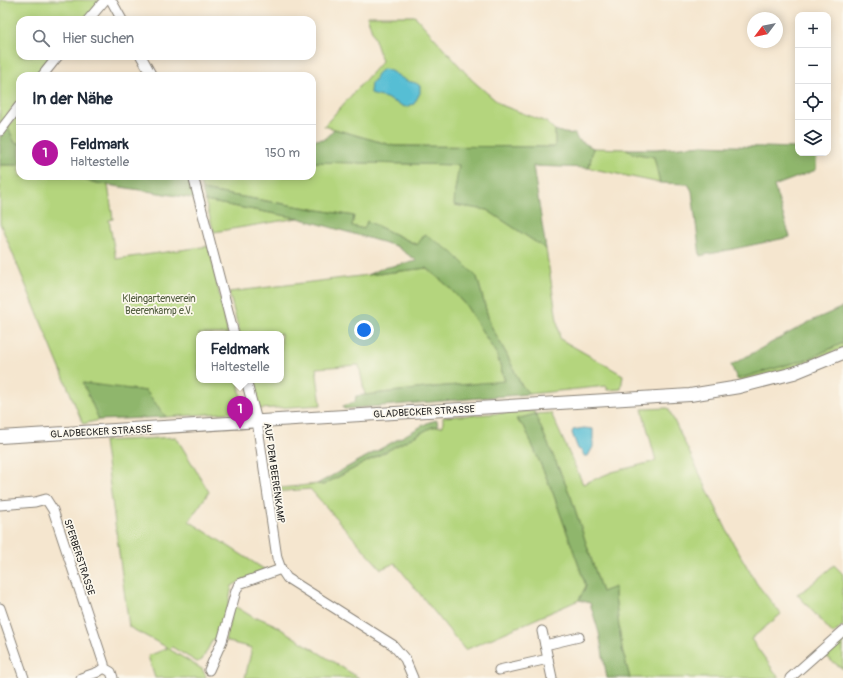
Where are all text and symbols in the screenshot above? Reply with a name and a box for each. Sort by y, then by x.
north arrow [747,12,783,48]
map controls [795,12,831,156]
button: + [795,12,831,48]
search box [16,16,316,60]
icon: search [30,27,52,49]
text: Hier suchen [62,29,134,48]
button: − [795,48,831,84]
button: locate [795,84,831,120]
text: In der Nähe [32,88,113,109]
button: layers [795,120,831,156]
text: Feldmark [70,135,129,154]
text: 1 [42,145,48,161]
text: 150 m [265,145,300,161]
text: Haltestelle [70,154,129,170]
park label: Kleingartenverein Beerenkamp e.V. [122,293,196,317]
your location [354,320,374,340]
popup [196,331,284,383]
text: Feldmark [210,340,269,359]
text: Haltestelle [210,359,270,375]
pin: 1 [227,396,253,429]
street label: GLADBECKER STRASSE [373,403,475,421]
street label: AUF DEM BEERENKAMP [261,422,287,525]
street label: GLADBECKER STRASSE [50,423,152,441]
street label: SPERBERSTRASSE [61,518,97,597]

